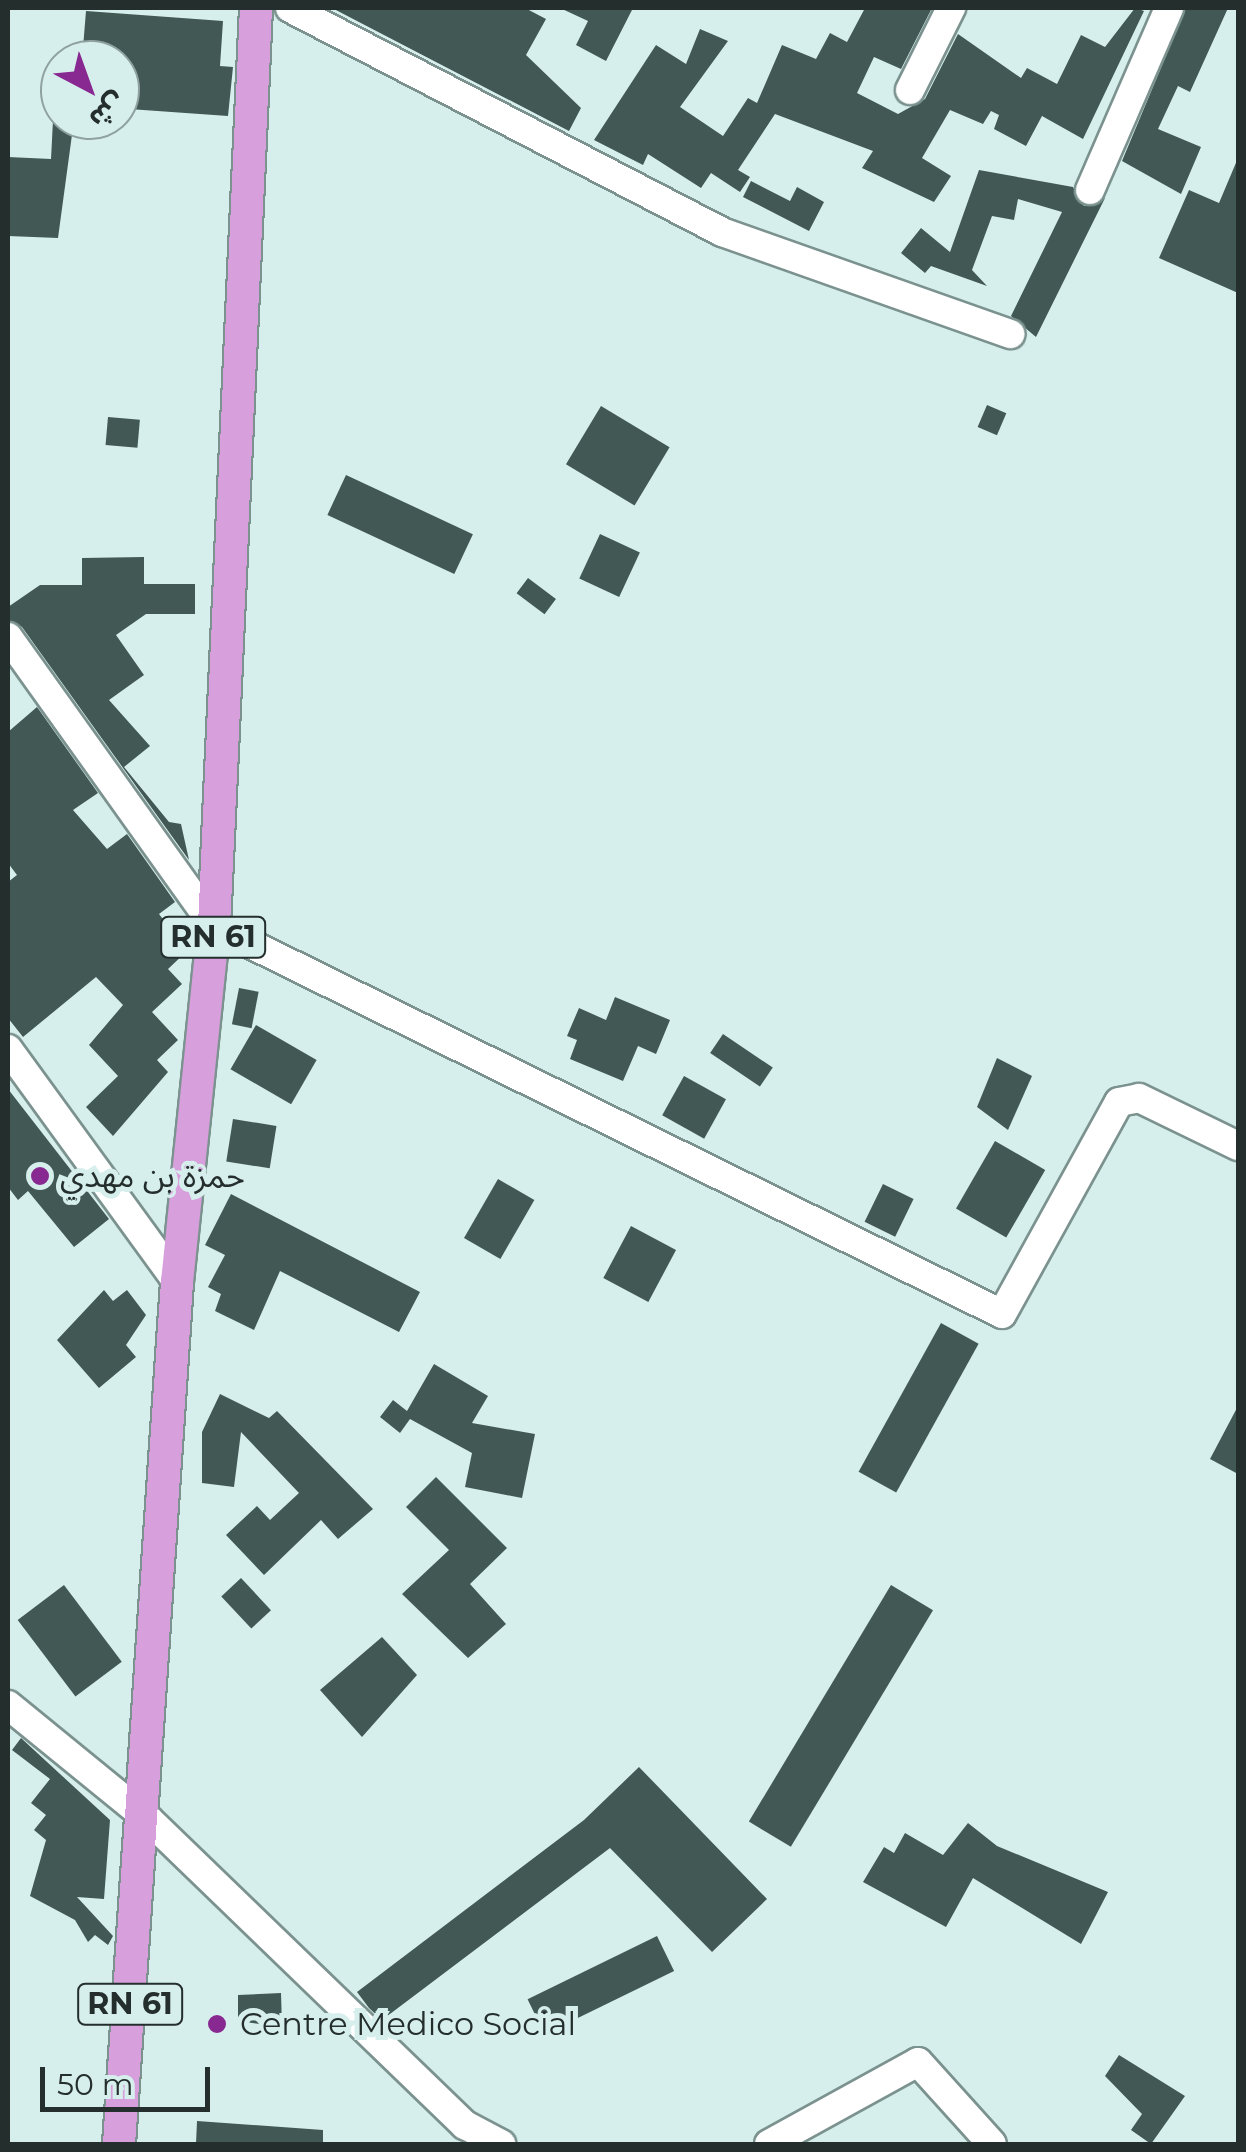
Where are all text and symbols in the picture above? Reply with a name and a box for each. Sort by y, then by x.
north arrow [40,40,140,140]
text: ش [83,86,134,137]
road number: RN 61 [158,912,268,962]
place label: حمزة بن مهدي [60,1157,245,1195]
marker: حمزة بن مهدي [29,1165,51,1187]
road number: RN 61 [75,1979,185,2029]
place label: Centre Medico Social [240,2005,576,2043]
marker: Centre Medico Social [204,2011,230,2037]
scale bar [45,2047,215,2109]
text: 50 m [57,2066,134,2103]

